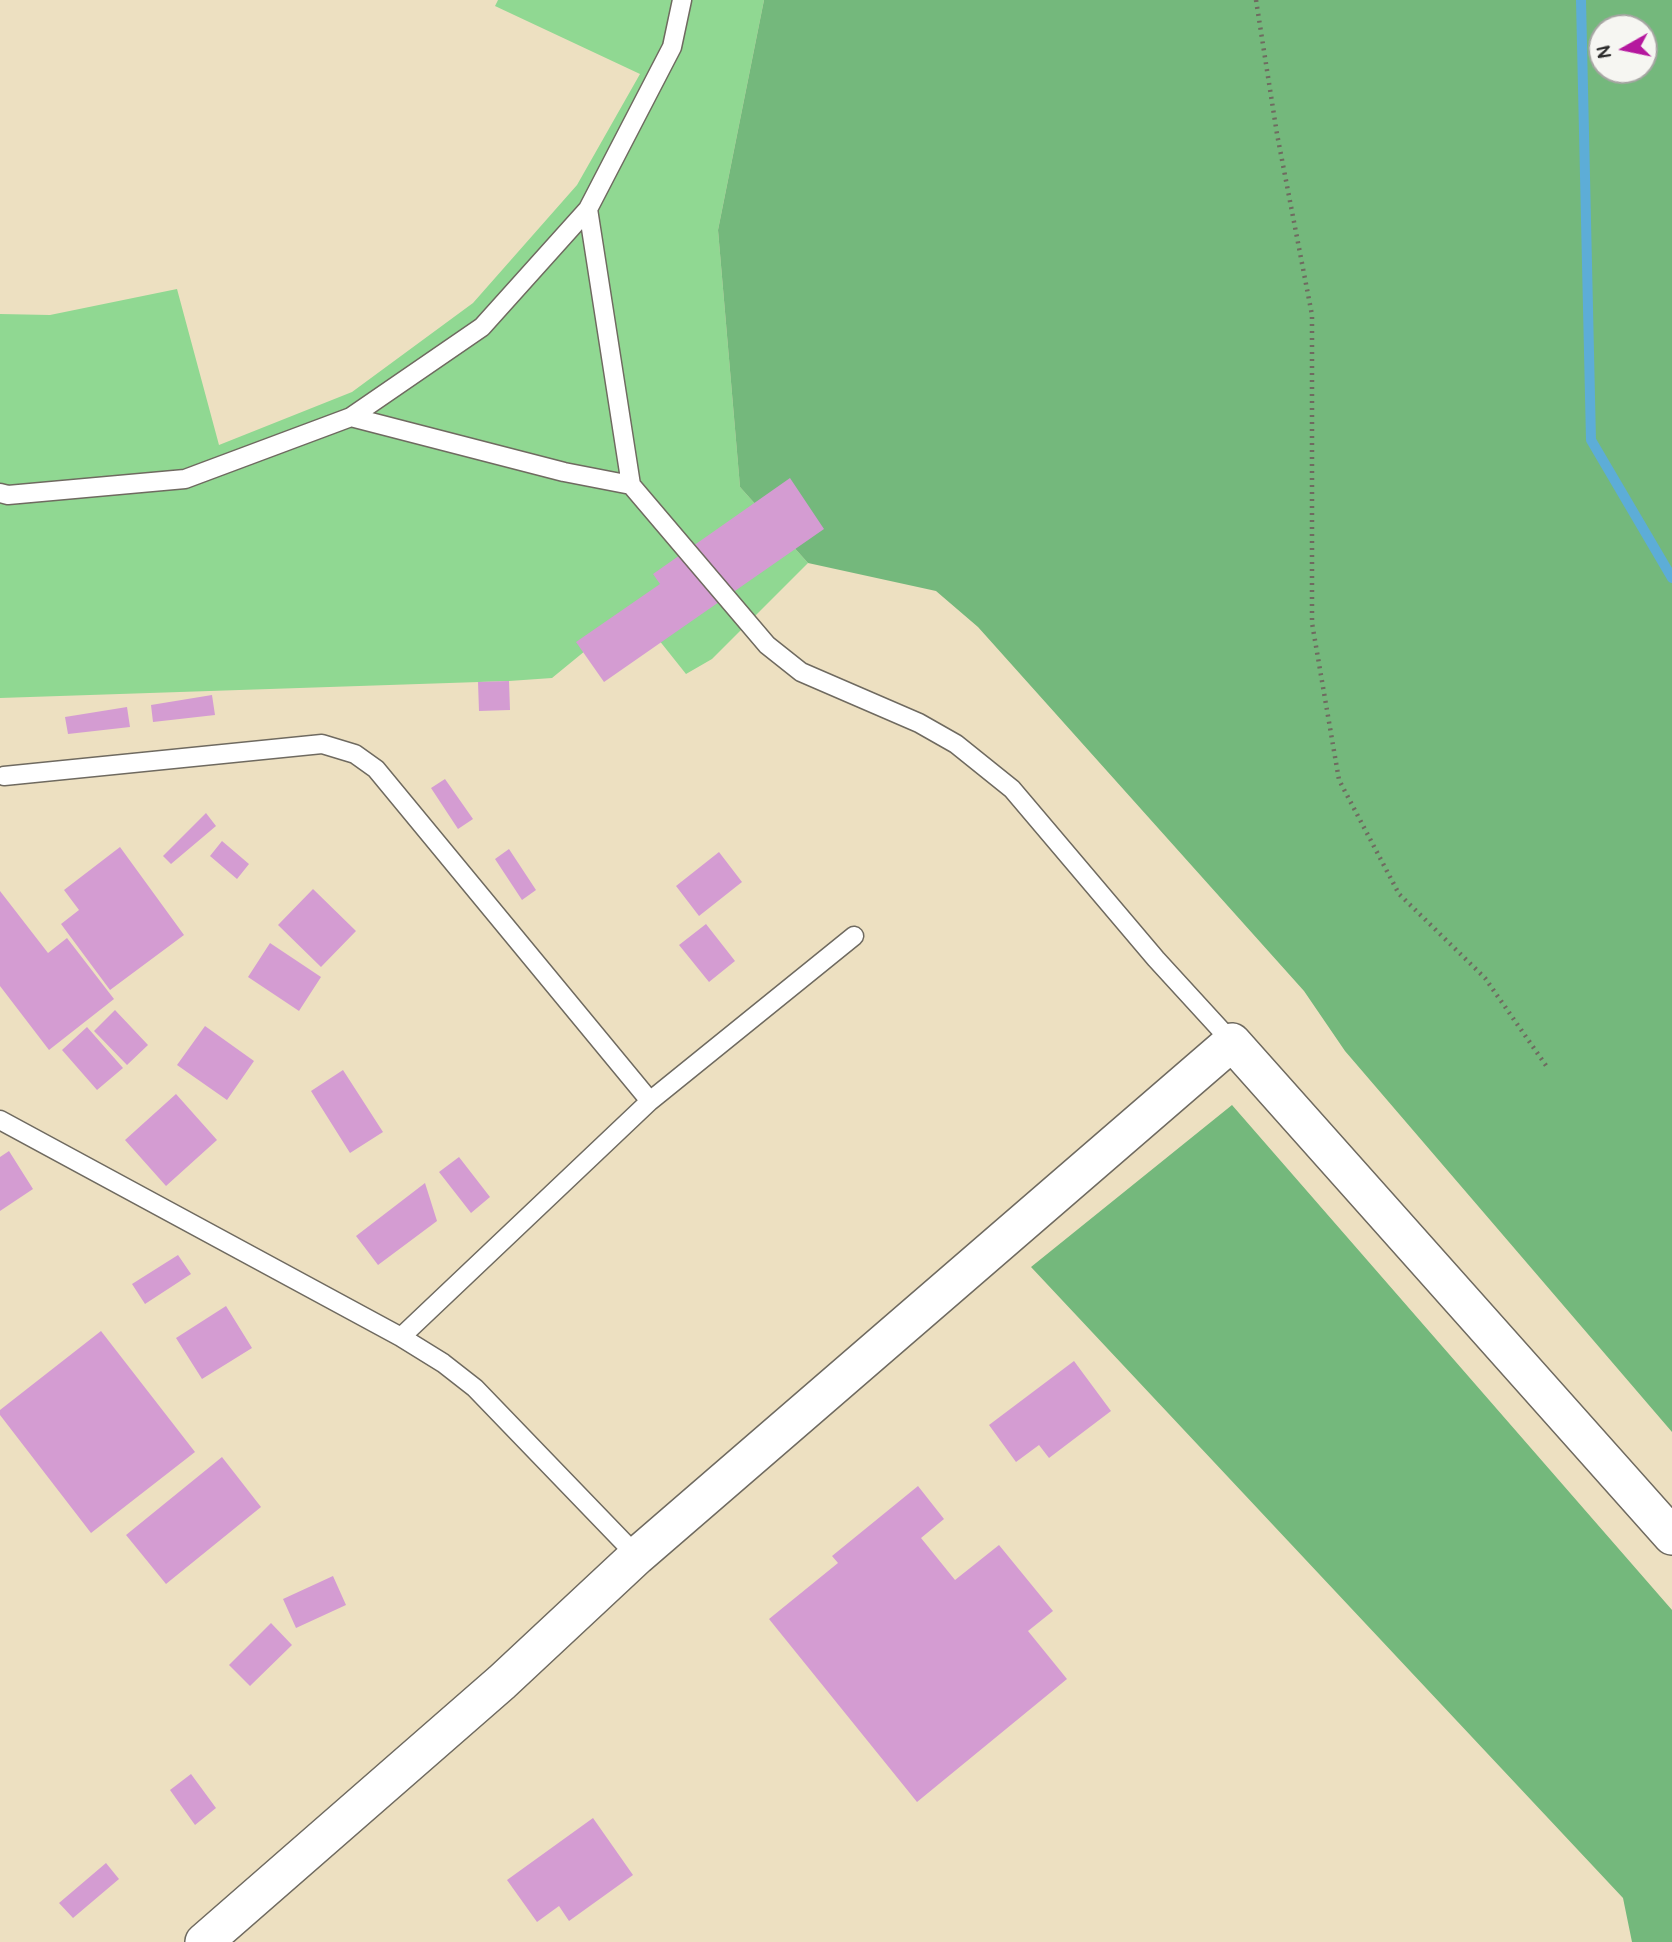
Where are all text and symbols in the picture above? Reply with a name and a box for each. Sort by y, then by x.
north arrow [1588,14,1658,84]
text: N [1591,44,1617,60]

